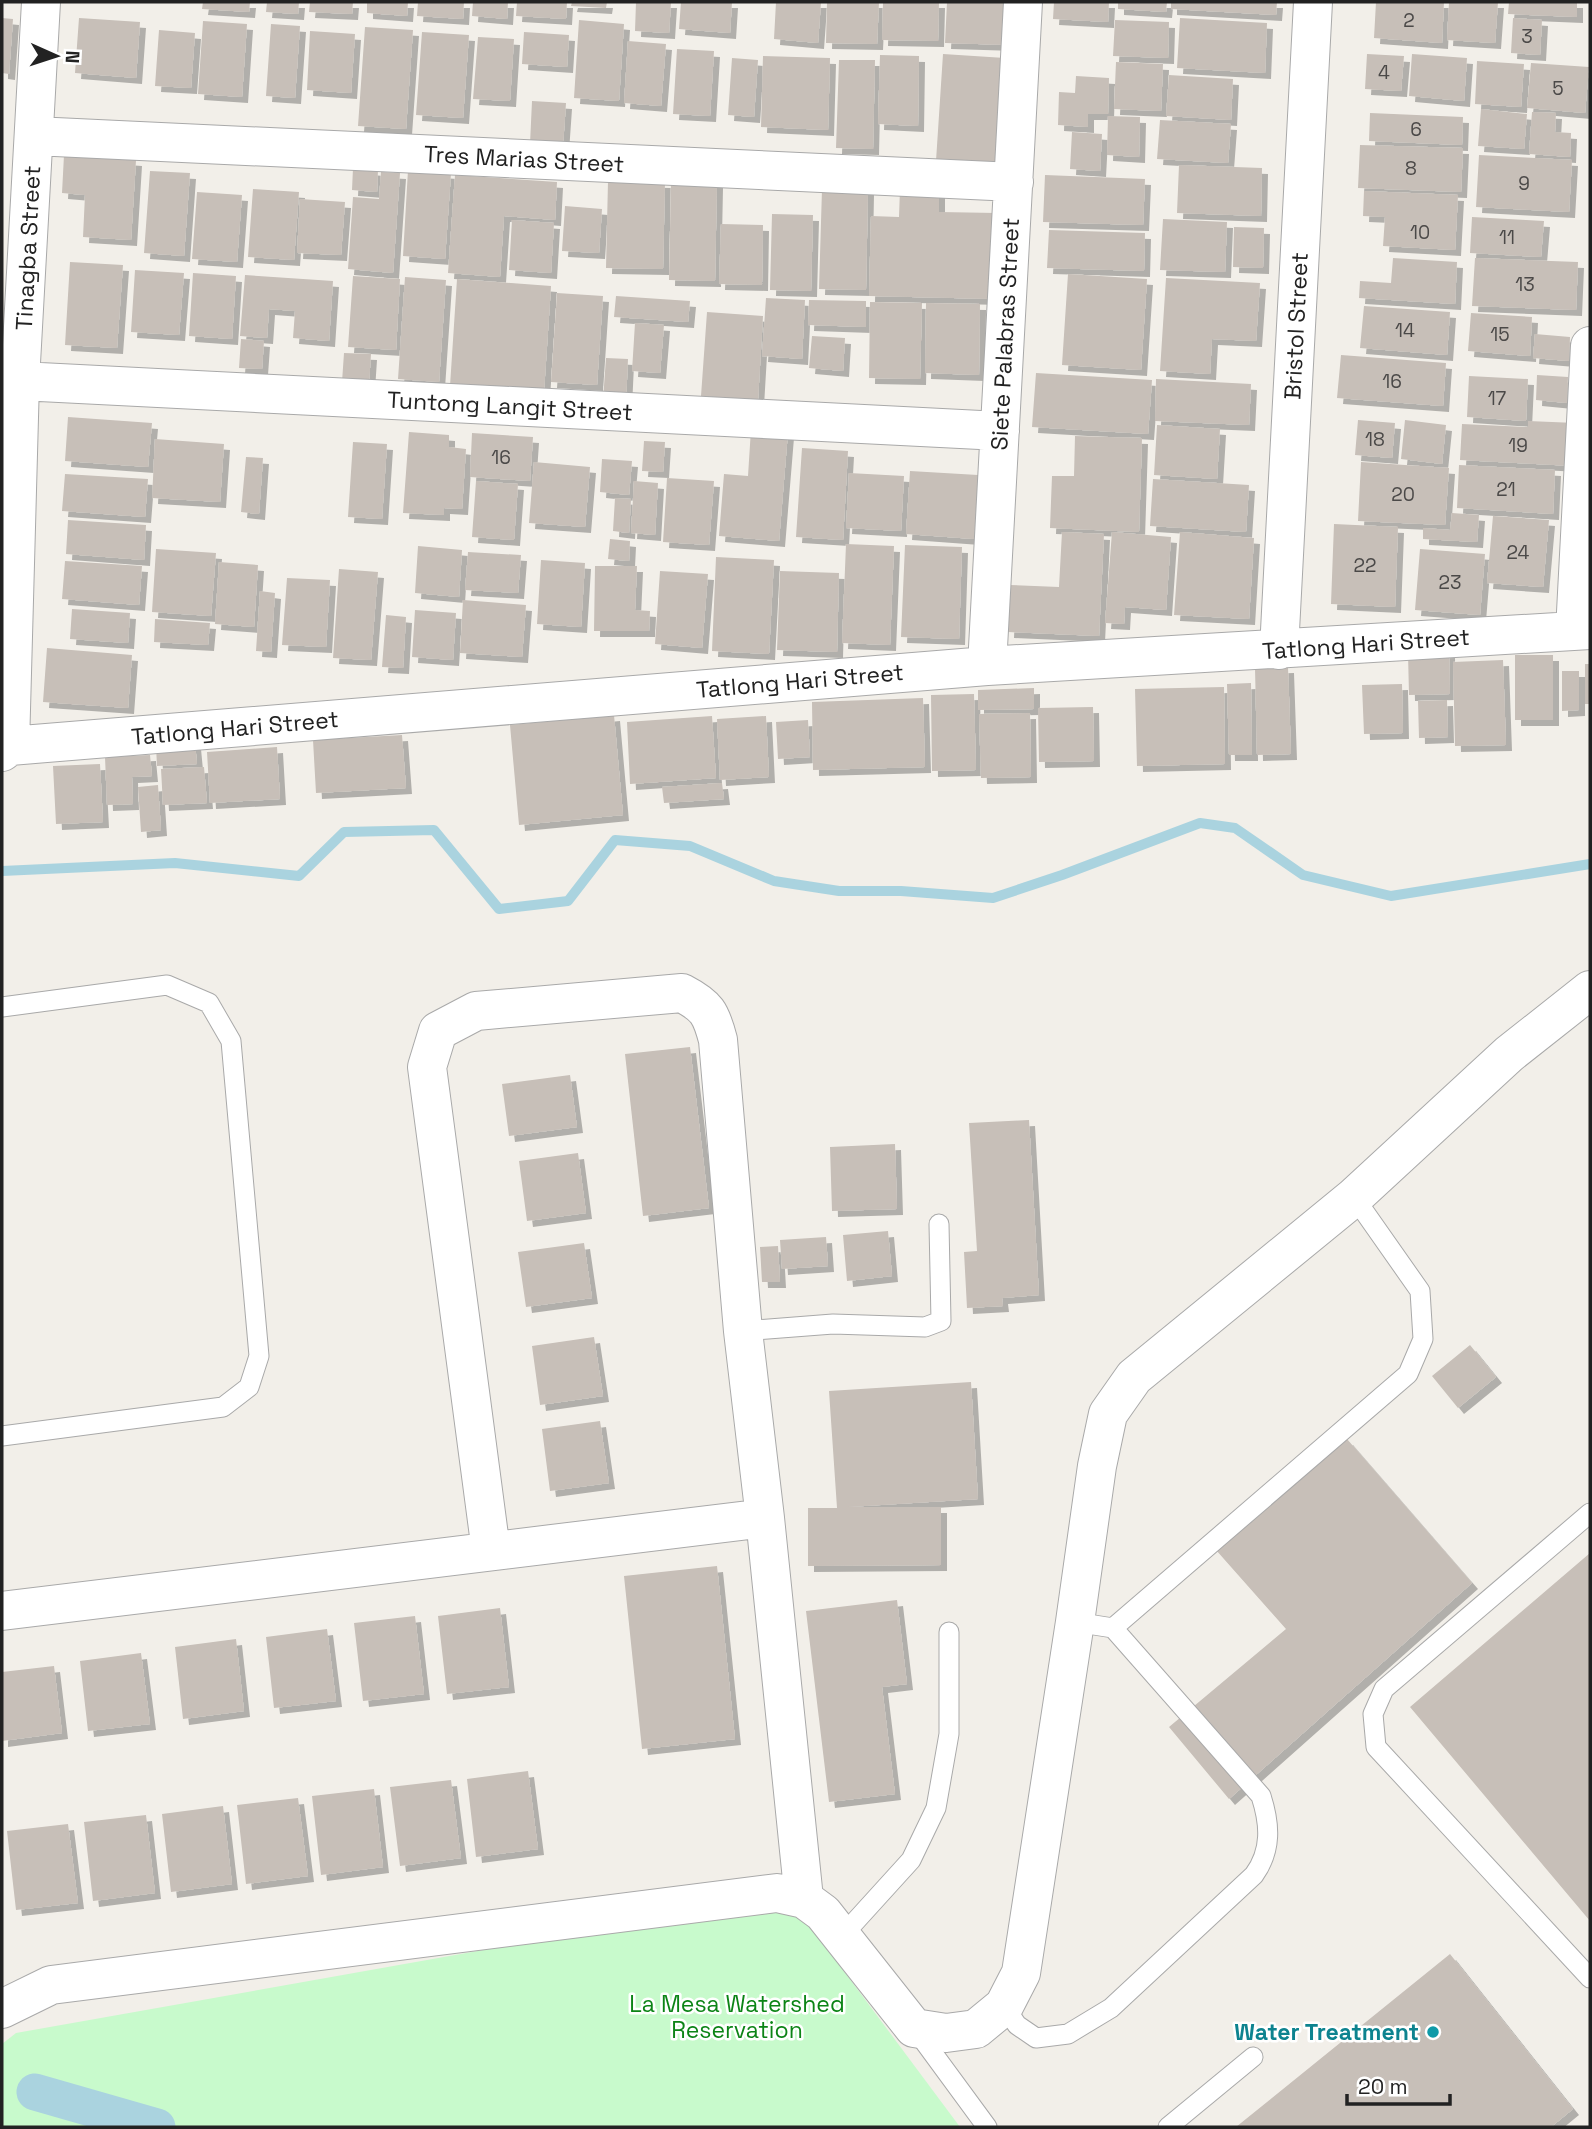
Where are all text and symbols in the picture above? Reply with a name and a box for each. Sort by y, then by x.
house number: 2 [1403,8,1415,33]
north arrow [21,21,91,91]
house number: 3 [1521,24,1533,49]
text: N [60,50,85,64]
house number: 4 [1378,60,1390,85]
house number: 5 [1552,76,1564,101]
house number: 6 [1410,117,1422,142]
street label: Tres Marias Street [423,139,625,179]
house number: 8 [1405,156,1417,181]
street label: Tinagba Street [9,165,47,331]
house number: 9 [1518,171,1530,196]
street label: Siete Palabras Street [984,217,1026,451]
house number: 10 [1410,220,1430,245]
house number: 11 [1499,225,1515,250]
street label: Bristol Street [1277,252,1315,400]
house number: 13 [1515,272,1535,297]
house number: 14 [1395,318,1415,343]
house number: 15 [1490,322,1510,347]
house number: 16 [1382,369,1402,394]
street label: Tuntong Langit Street [386,385,634,427]
house number: 17 [1488,386,1507,411]
house number: 18 [1365,427,1385,452]
house number: 19 [1508,433,1528,458]
house number: 16 [491,445,511,470]
house number: 21 [1496,477,1516,502]
house number: 20 [1391,482,1415,507]
house number: 24 [1507,540,1530,565]
house number: 22 [1354,553,1376,578]
house number: 23 [1439,570,1461,595]
street label: Tatlong Hari Street [1261,622,1471,666]
street label: Tatlong Hari Street [695,657,905,705]
street label: Tatlong Hari Street [130,704,340,752]
park label: La Mesa Watershed Reservation [629,1989,845,2045]
place label: Water Treatment [1234,2017,1419,2047]
marker: Water Treatment [1425,2024,1441,2040]
scale bar [1347,2062,1450,2106]
text: 20 m [1358,2073,1408,2100]

